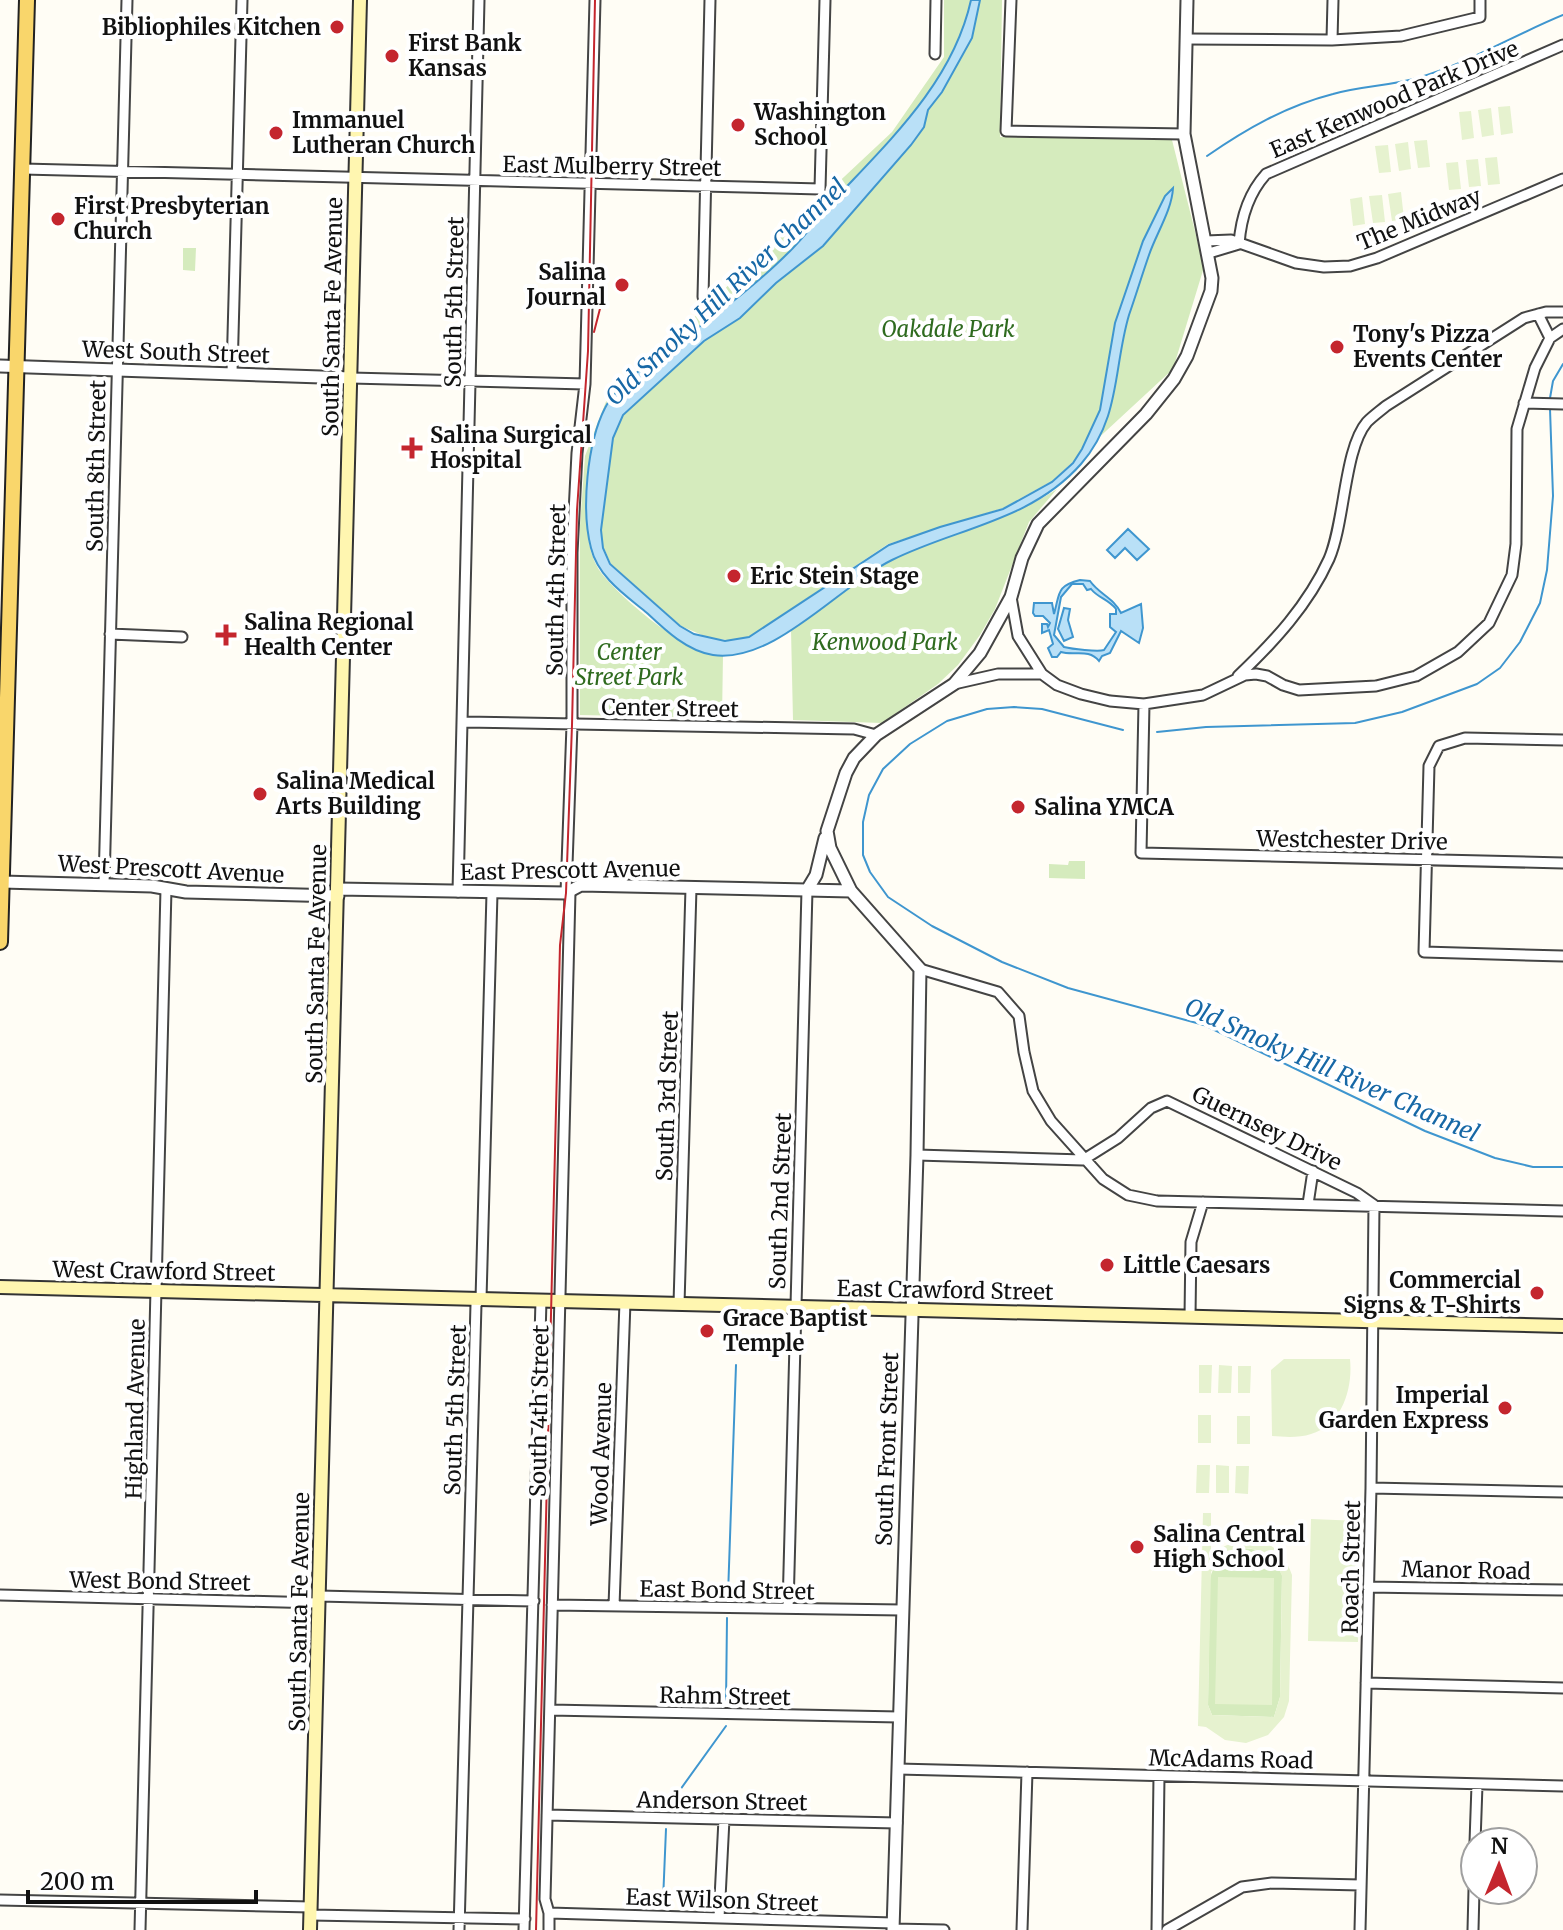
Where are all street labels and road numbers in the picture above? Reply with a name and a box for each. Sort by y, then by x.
street label: East Kenwood Park Drive [1266,34,1522,164]
street label: East Mulberry Street [502,150,722,182]
street label: The Midway [1353,181,1485,257]
street label: South Santa Fe Avenue [316,197,348,437]
street label: South 5th Street [439,216,469,388]
street label: West South Street [81,335,271,369]
street label: South 8th Street [80,379,112,552]
street label: South 4th Street [540,503,572,676]
street label: Center Street [601,693,739,723]
street label: Westchester Drive [1255,824,1448,856]
street label: South Santa Fe Avenue [300,844,332,1084]
street label: West Prescott Avenue [56,849,285,889]
street label: East Prescott Avenue [459,854,681,886]
street label: South 3rd Street [650,1010,684,1182]
street label: Guernsey Drive [1188,1080,1346,1176]
street label: South 2nd Street [763,1112,797,1290]
street label: West Crawford Street [51,1255,276,1287]
street label: East Crawford Street [836,1274,1054,1306]
street label: Highland Avenue [119,1318,151,1500]
street label: South 5th Street [438,1324,472,1496]
street label: South 4th Street [523,1324,555,1497]
street label: South Front Street [870,1351,904,1546]
street label: Wood Avenue [584,1382,617,1527]
street label: South Santa Fe Avenue [283,1492,315,1732]
street label: Roach Street [1336,1500,1366,1634]
street label: Manor Road [1401,1555,1531,1585]
street label: West Bond Street [68,1565,251,1597]
street label: East Bond Street [639,1574,815,1606]
street label: Rahm Street [659,1681,791,1711]
street label: McAdams Road [1148,1744,1314,1774]
street label: Anderson Street [635,1785,808,1816]
street label: East Wilson Street [625,1883,819,1917]

